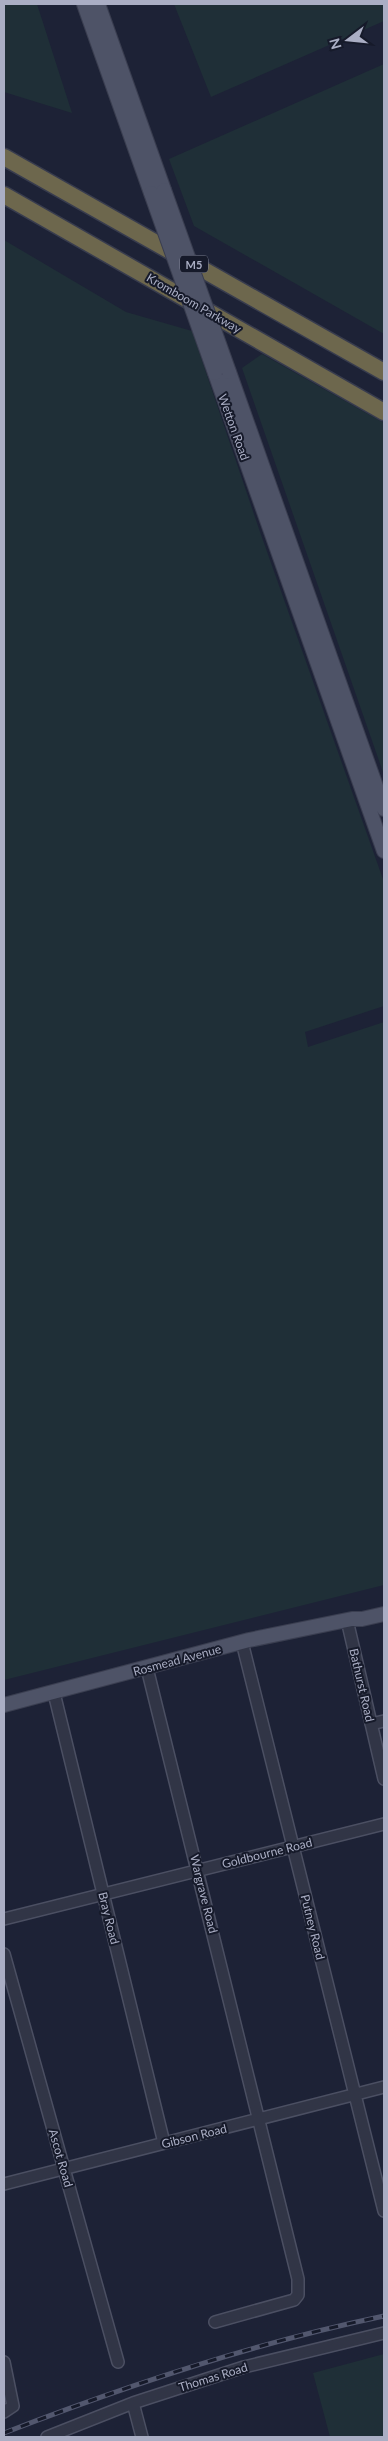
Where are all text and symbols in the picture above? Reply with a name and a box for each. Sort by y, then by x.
north arrow [323,15,373,65]
text: N [325,36,345,51]
road number: M5 [180,255,208,272]
street label: Kromboom Parkway [144,270,245,337]
street label: Wetton Road [215,392,253,462]
street label: Rosmead Avenue [131,1641,223,1679]
street label: Bathurst Road [346,1647,378,1723]
street label: Goldbourne Road [220,1835,314,1871]
street label: Wargrave Road [187,1853,221,1935]
street label: Bray Road [95,1890,123,1946]
street label: Putney Road [298,1893,328,1961]
street label: Gibson Road [160,2121,228,2151]
street label: Ascot Road [46,2127,76,2189]
street label: Thomas Road [177,2359,249,2395]

